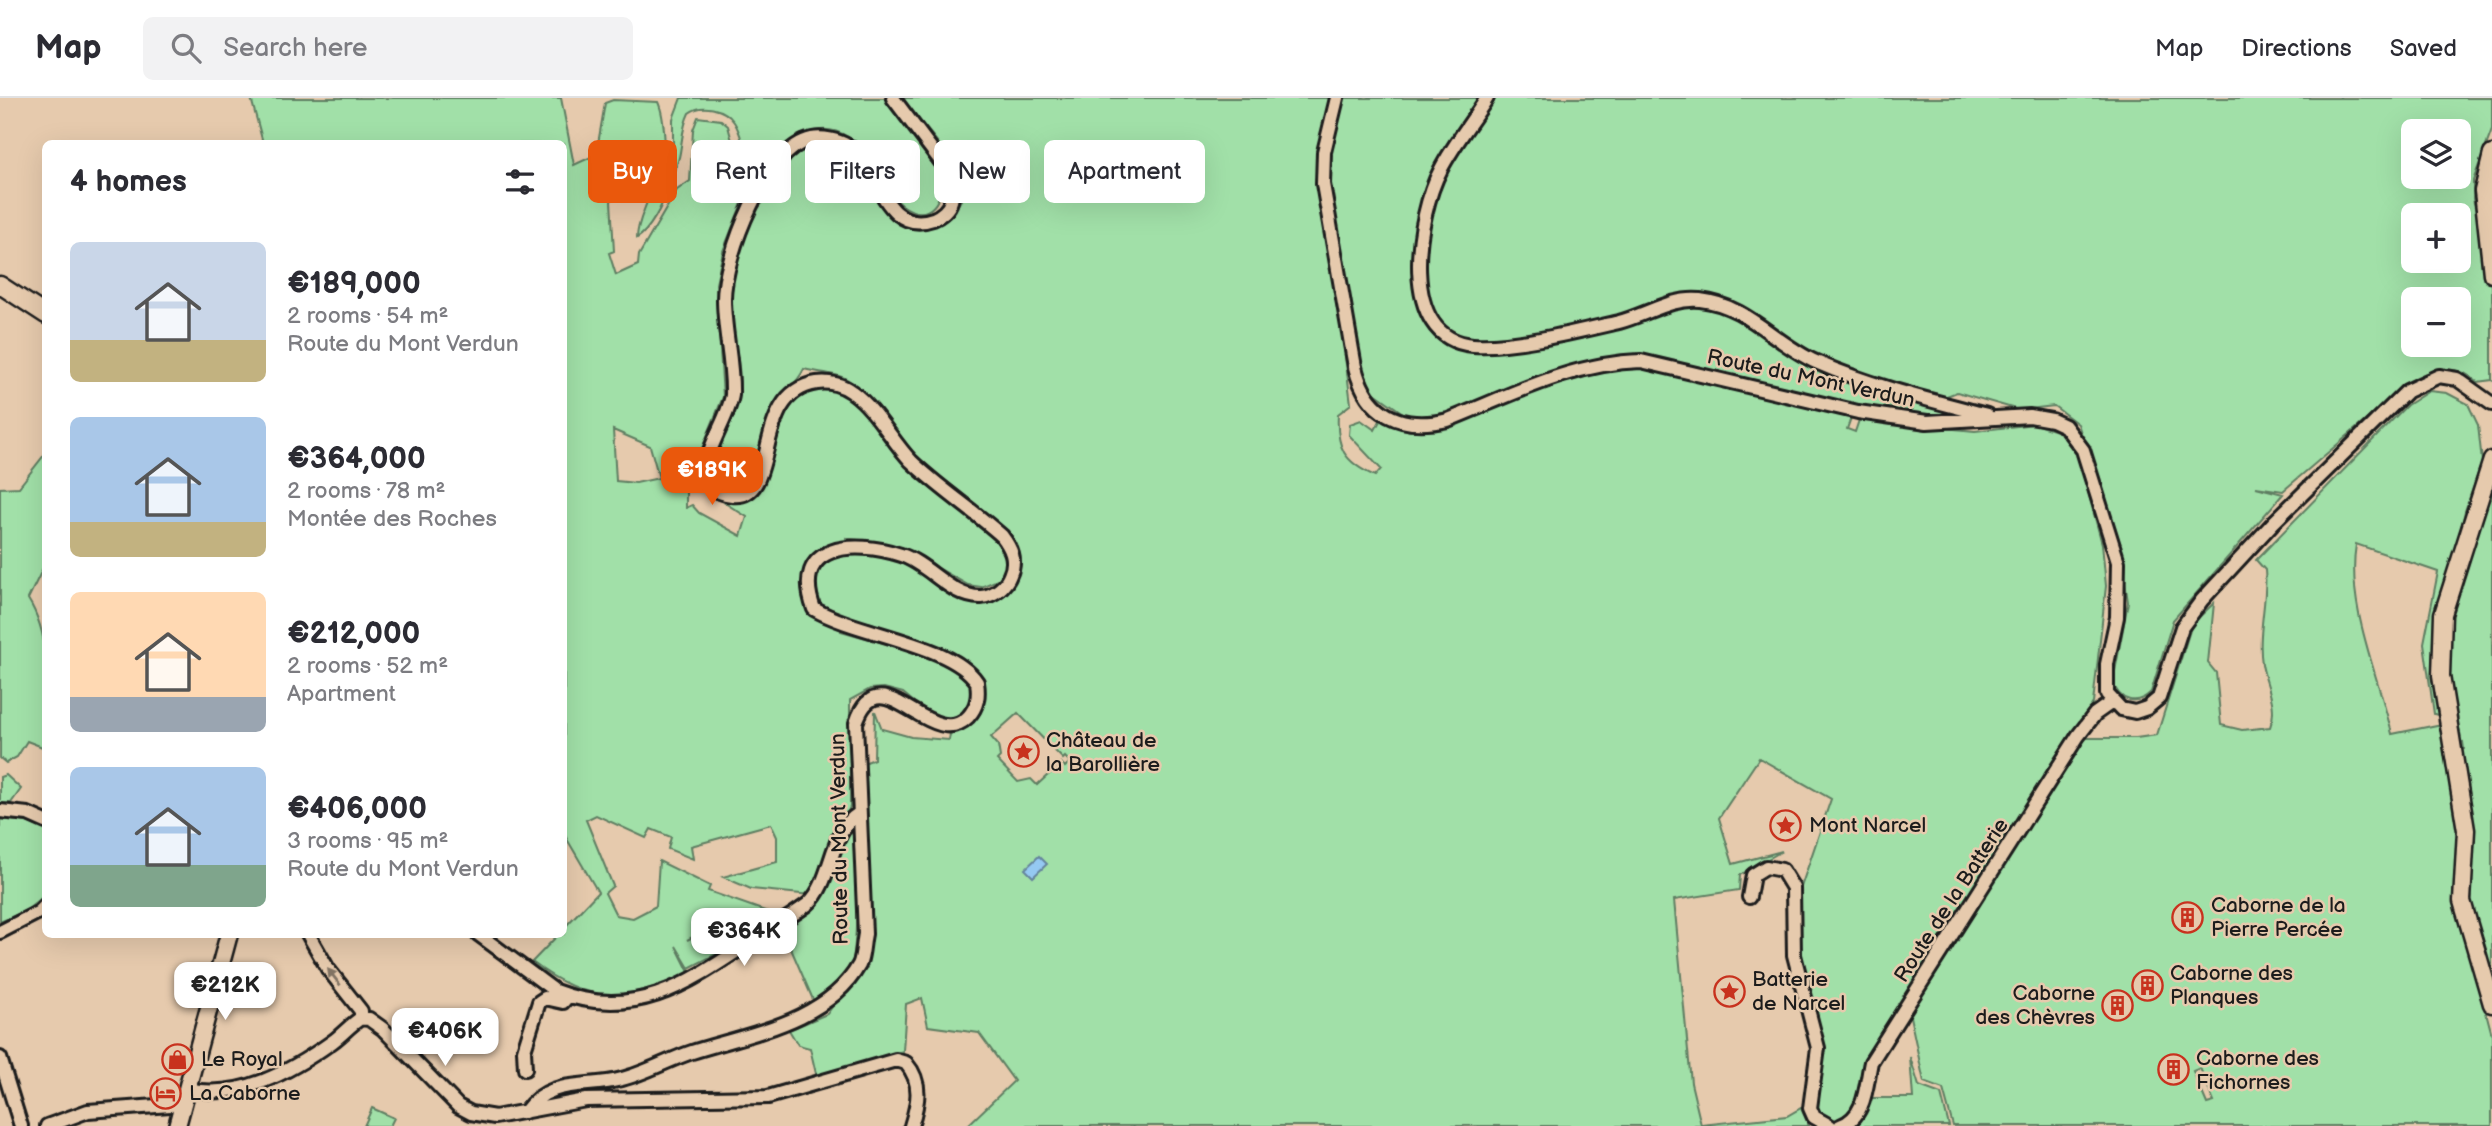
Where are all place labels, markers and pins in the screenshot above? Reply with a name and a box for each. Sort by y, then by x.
pin: €189K [663,448,761,507]
place label: Château de la Barollière [1046,728,1160,777]
place icon: Château de la Barollière [1006,735,1040,769]
place icon: Mont Narcel [1769,808,1803,842]
place label: Mont Narcel [1809,813,1926,838]
place label: Caborne de la Pierre Percée [2211,893,2346,942]
building icon: Caborne de la Pierre Percée [2171,900,2205,934]
pin: €364K [695,908,793,968]
place label: Caborne des Planques [2170,961,2293,1010]
pin: €212K [176,962,274,1022]
place label: Batterie de Narcel [1752,967,1845,1016]
building icon: Caborne des Planques [2130,968,2164,1002]
place icon: Batterie de Narcel [1712,974,1746,1008]
place label: Caborne des Chèvres [1975,981,2095,1030]
building icon: Caborne des Chèvres [2101,988,2135,1022]
pin: €406K [396,1009,494,1068]
shop icon: Le Royal [161,1042,195,1076]
place label: Caborne des Fichornes [2196,1046,2319,1095]
place label: Le Royal [201,1047,283,1072]
building icon: Caborne des Fichornes [2156,1053,2190,1087]
hotel icon: La Caborne [149,1076,183,1110]
place label: La Caborne [189,1081,300,1106]

